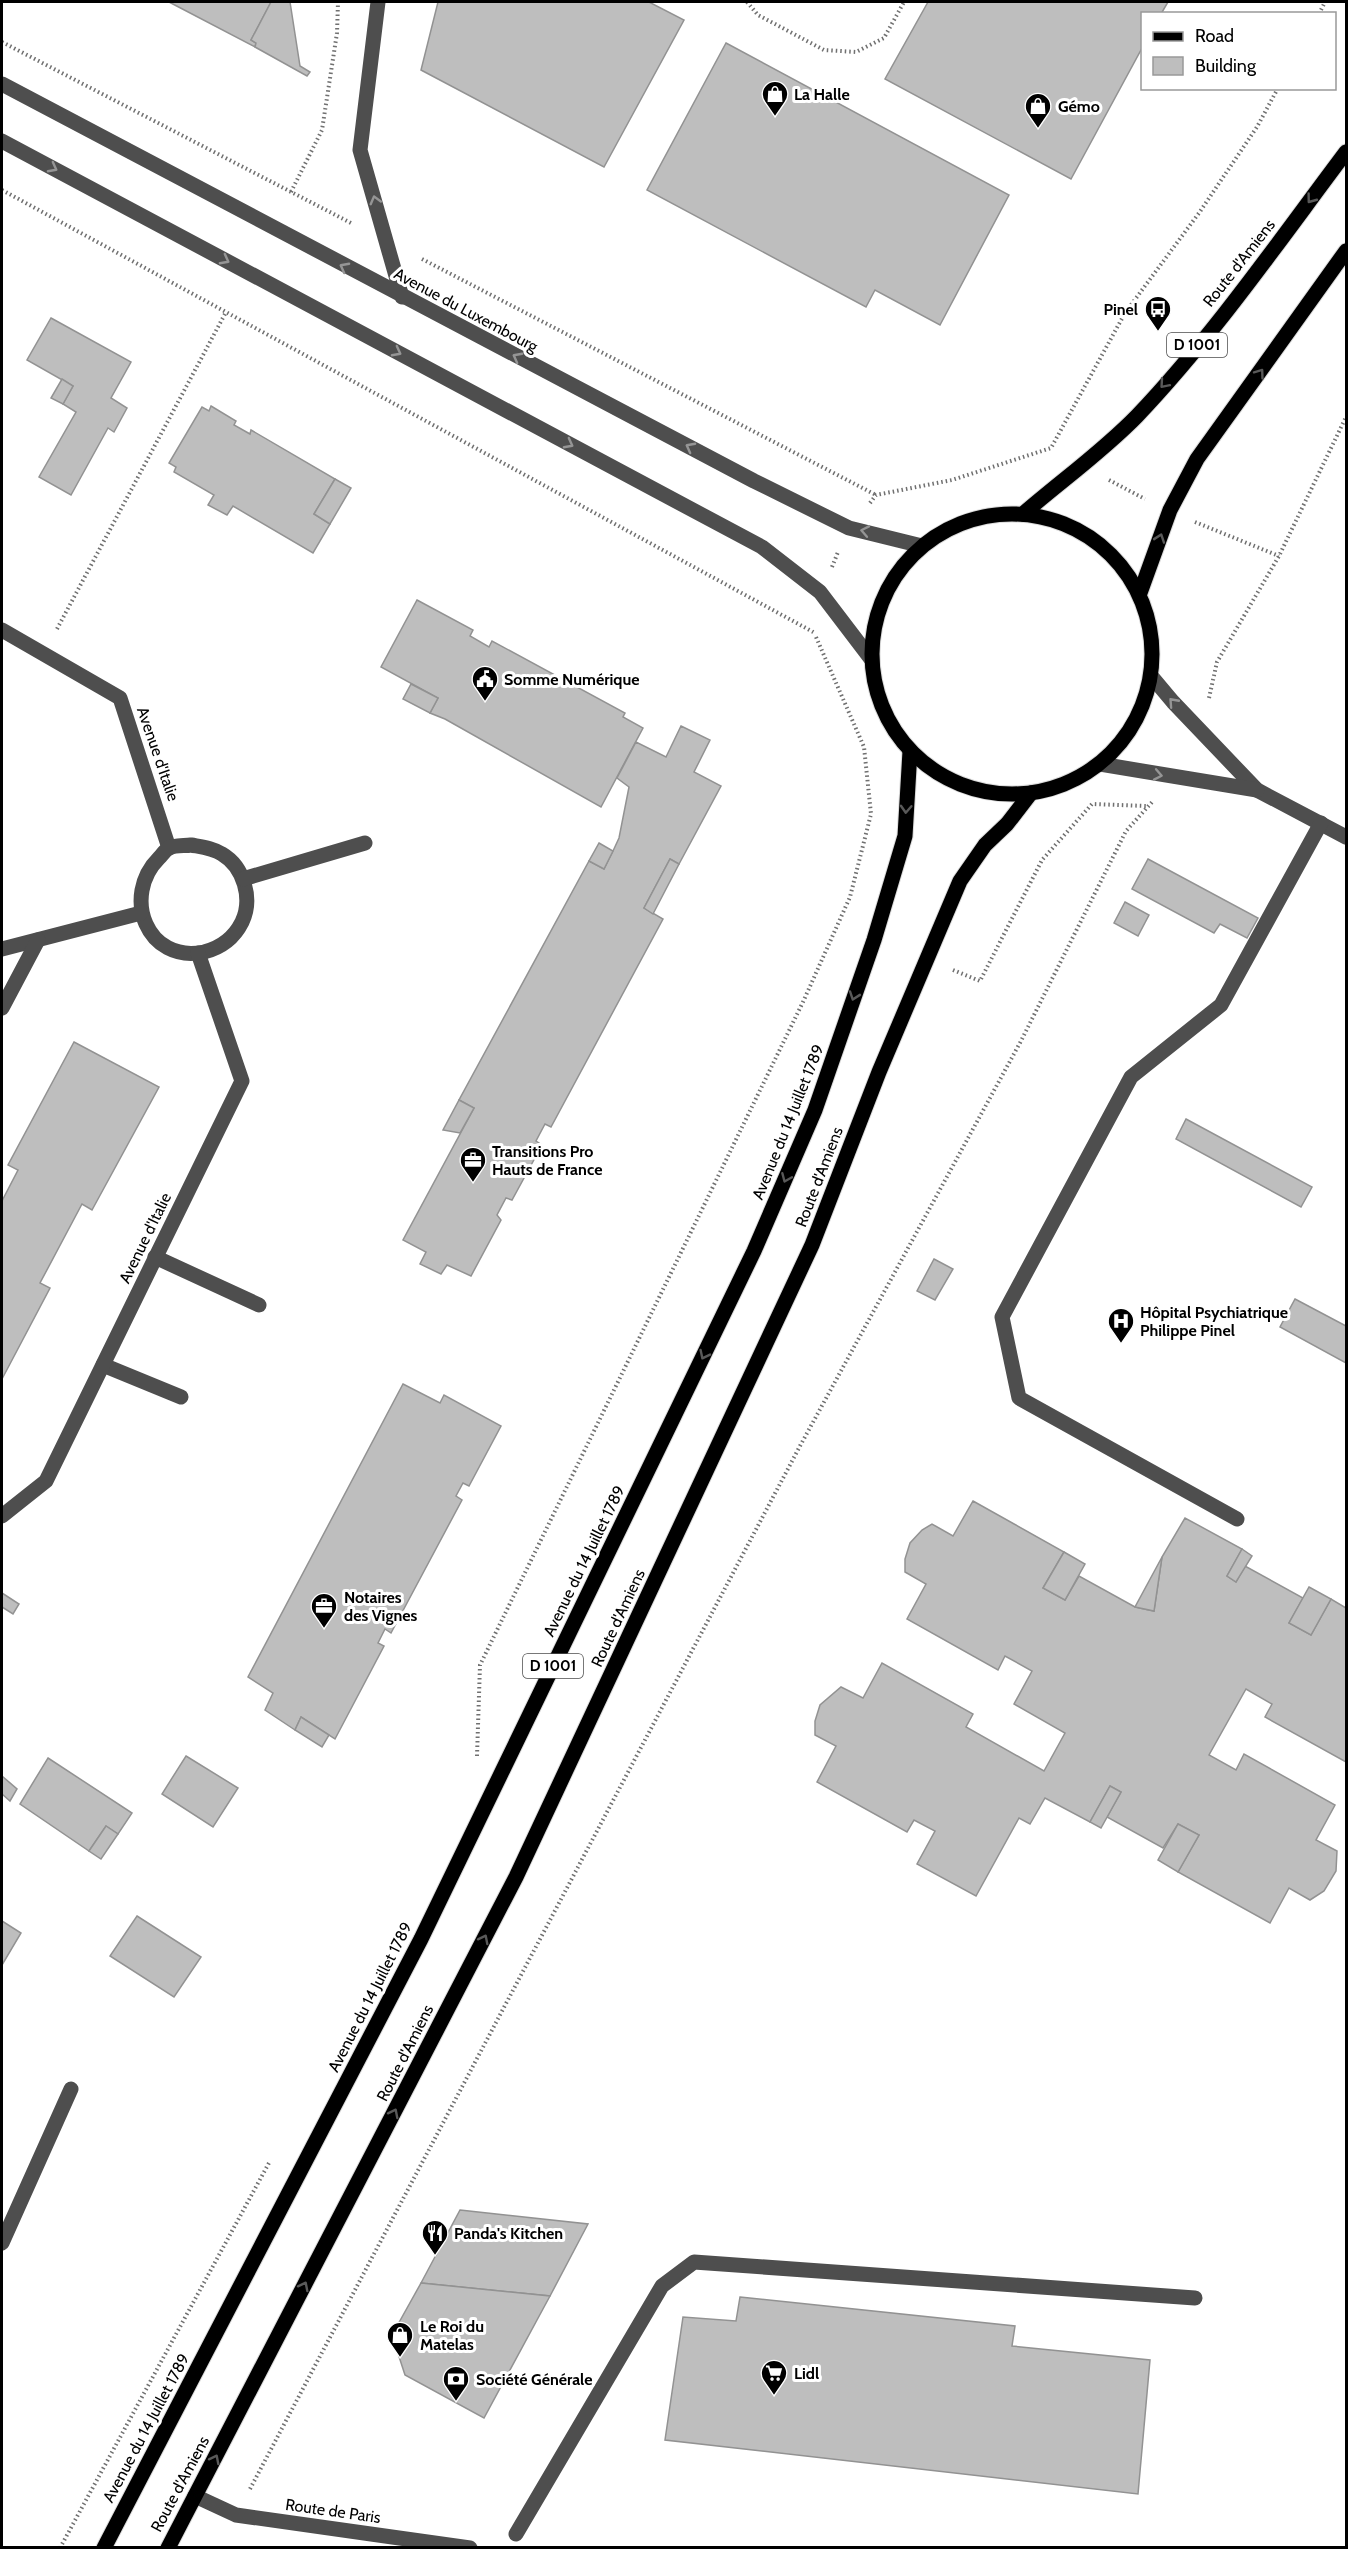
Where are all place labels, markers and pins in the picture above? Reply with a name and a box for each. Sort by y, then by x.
shop icon: La Halle [760,79,790,117]
place label: La Halle [794,85,850,104]
shop icon: Gémo [1023,91,1053,129]
place label: Gémo [1058,97,1100,116]
bus stop icon: Pinel [1143,294,1173,332]
place label: Pinel [1103,300,1138,319]
public building icon: Somme Numérique [470,664,500,702]
place label: Somme Numérique [504,670,640,689]
place label: Transitions Pro Hauts de France [492,1142,602,1179]
office icon: Transitions Pro Hauts de France [458,1145,488,1183]
place label: Hôpital Psychiatrique Philippe Pinel [1140,1303,1288,1340]
hospital icon: Hôpital Psychiatrique Philippe Pinel [1106,1306,1136,1344]
place label: Notaires des Vignes [344,1588,417,1625]
office icon: Notaires des Vignes [309,1591,339,1629]
restaurant icon: Panda's Kitchen [420,2218,450,2256]
place label: Panda's Kitchen [454,2224,563,2243]
place label: Le Roi du Matelas [420,2317,484,2354]
shop icon: Le Roi du Matelas [385,2320,415,2358]
supermarket icon: Lidl [759,2358,789,2396]
bank icon: Société Générale [441,2364,471,2402]
place label: Lidl [794,2364,819,2383]
place label: Société Générale [476,2370,592,2389]

